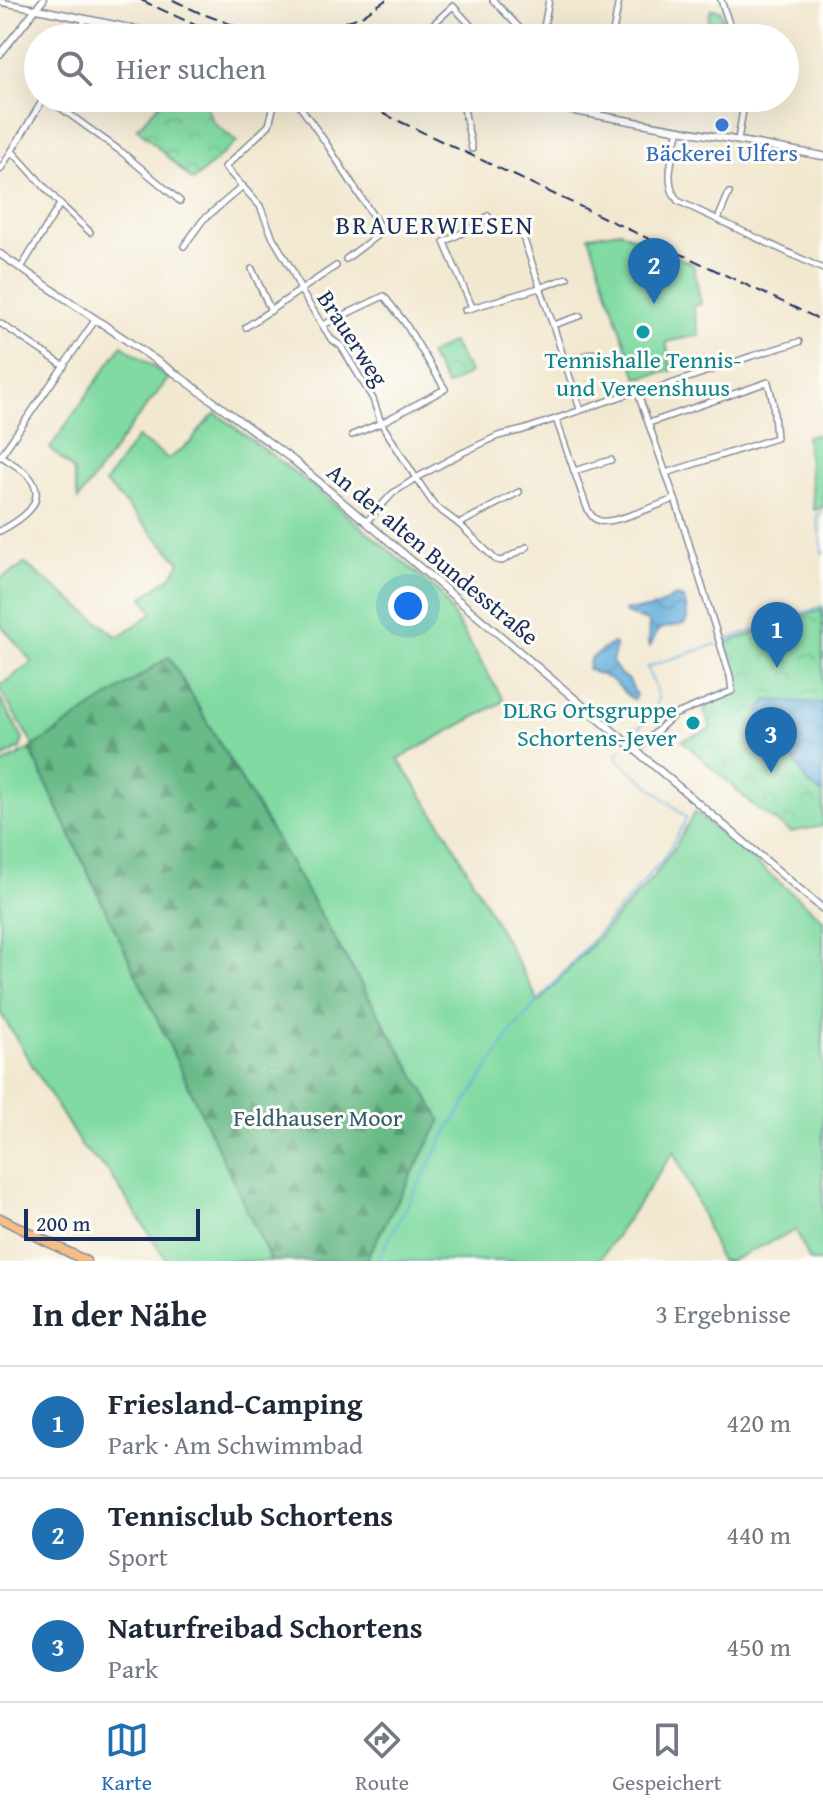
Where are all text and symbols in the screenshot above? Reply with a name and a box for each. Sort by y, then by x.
search box [24,24,799,112]
icon: search [52,46,96,90]
text: Hier suchen [116,46,266,90]
marker: Bäckerei Ulfers [713,116,731,134]
place label: Bäckerei Ulfers [646,135,798,170]
district label: BRAUERWIESEN [335,205,535,244]
pin: 2 [628,238,680,304]
street label: Brauerweg [309,283,397,393]
marker: Tennishalle Tennis- und Vereenshuus [634,323,652,341]
place label: Tennishalle Tennis- und Vereenshuus [544,342,742,405]
street label: An der alten Bundesstraße [319,455,547,653]
your location [388,586,428,626]
pin: 1 [751,602,803,668]
place label: DLRG Ortsgruppe Schortens-Jever [503,692,677,755]
pin: 3 [745,707,797,773]
marker: DLRG Ortsgruppe Schortens-Jever [684,714,702,732]
park label: Feldhauser Moor [233,1100,403,1135]
scale bar [24,1205,200,1241]
text: 200 m [36,1207,91,1239]
text: In der Nähe [32,1289,207,1338]
text: 3 Ergebnisse [656,1294,791,1333]
text: Friesland-Camping [108,1381,363,1425]
text: 1 [51,1403,65,1442]
text: 420 m [726,1403,791,1442]
text: Park · Am Schwimmbad [108,1425,363,1464]
text: Tennisclub Schortens [108,1493,393,1537]
text: 2 [51,1515,65,1554]
text: 440 m [726,1515,791,1554]
text: Sport [108,1537,168,1576]
text: Naturfreibad Schortens [108,1605,423,1649]
text: 3 [51,1627,65,1666]
text: 450 m [726,1627,791,1666]
text: Park [108,1649,158,1688]
tab: Karte [102,1718,152,1798]
tab: Route [355,1718,409,1798]
tab: Gespeichert [612,1718,721,1798]

